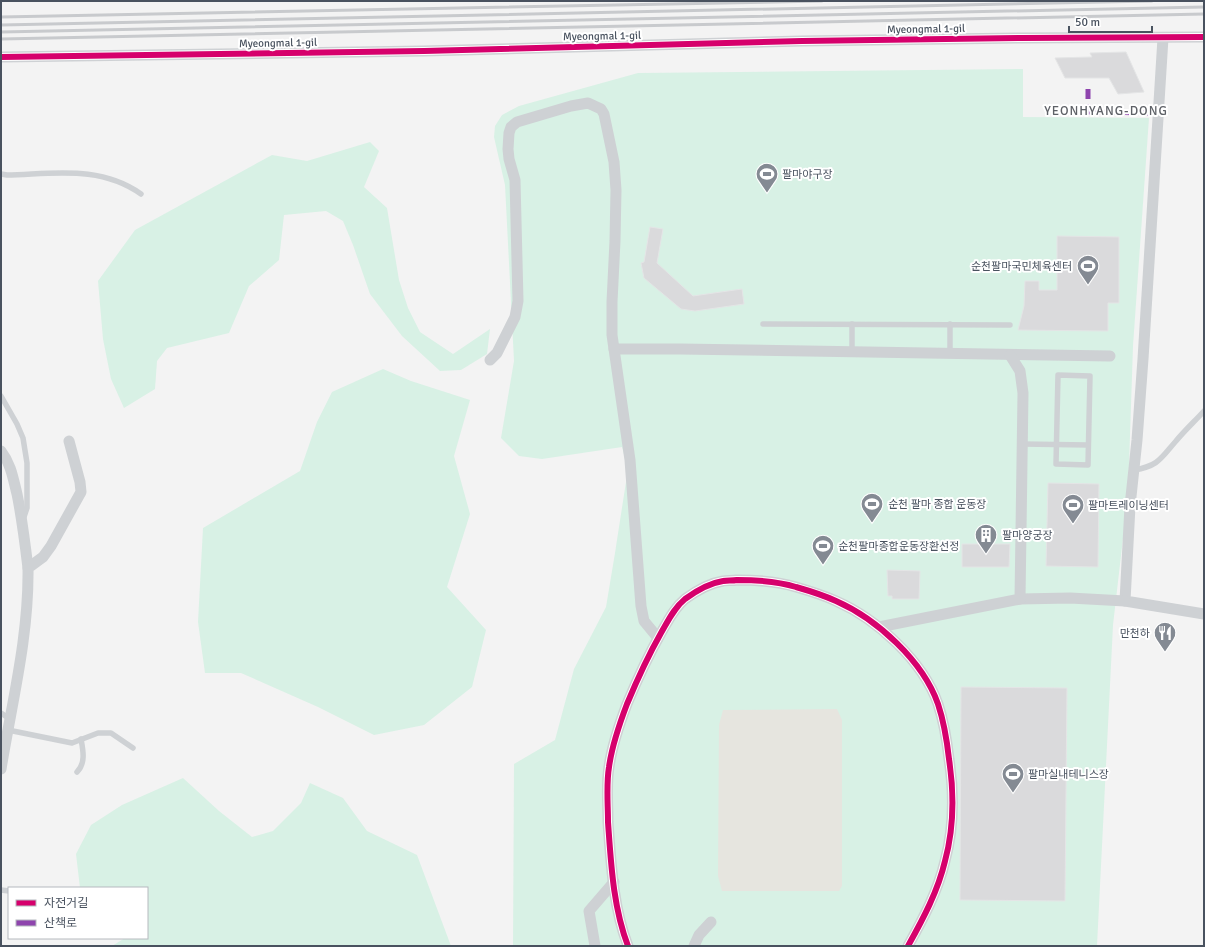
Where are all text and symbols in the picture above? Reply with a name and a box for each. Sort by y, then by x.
scale bar [1069,8,1152,34]
text: 50 m [1075,15,1100,30]
street label: Myeongmal 1-gil [887,22,965,36]
street label: Myeongmal 1-gil [563,29,641,43]
street label: Myeongmal 1-gil [239,36,317,50]
district label: YEONHYANG-DONG [1044,103,1168,119]
sports icon: 팔마야구장 [754,161,780,194]
place label: 팔마야구장 [782,168,833,181]
sports icon: 순천팔마국민체육센터 [1075,253,1101,286]
place label: 순천팔마국민체육센터 [971,260,1072,273]
sports icon: 순천 팔마 종합 운동장 [859,491,885,524]
sports icon: 팔마트레이닝센터 [1060,492,1086,525]
place label: 순천 팔마 종합 운동장 [888,498,986,511]
place label: 팔마트레이닝센터 [1088,499,1169,512]
building icon: 팔마양궁장 [973,522,999,555]
place label: 팔마양궁장 [1002,529,1053,542]
sports icon: 순천팔마종합운동장환선정 [810,533,836,566]
place label: 순천팔마종합운동장환선정 [838,540,959,553]
restaurant icon: 만천하 [1152,620,1178,653]
place label: 만천하 [1120,627,1150,640]
sports icon: 팔마실내테니스장 [1000,761,1026,794]
place label: 팔마실내테니스장 [1028,768,1109,781]
legend [8,887,148,939]
text: 자전거길 [44,896,88,911]
text: 산책로 [44,916,77,931]

